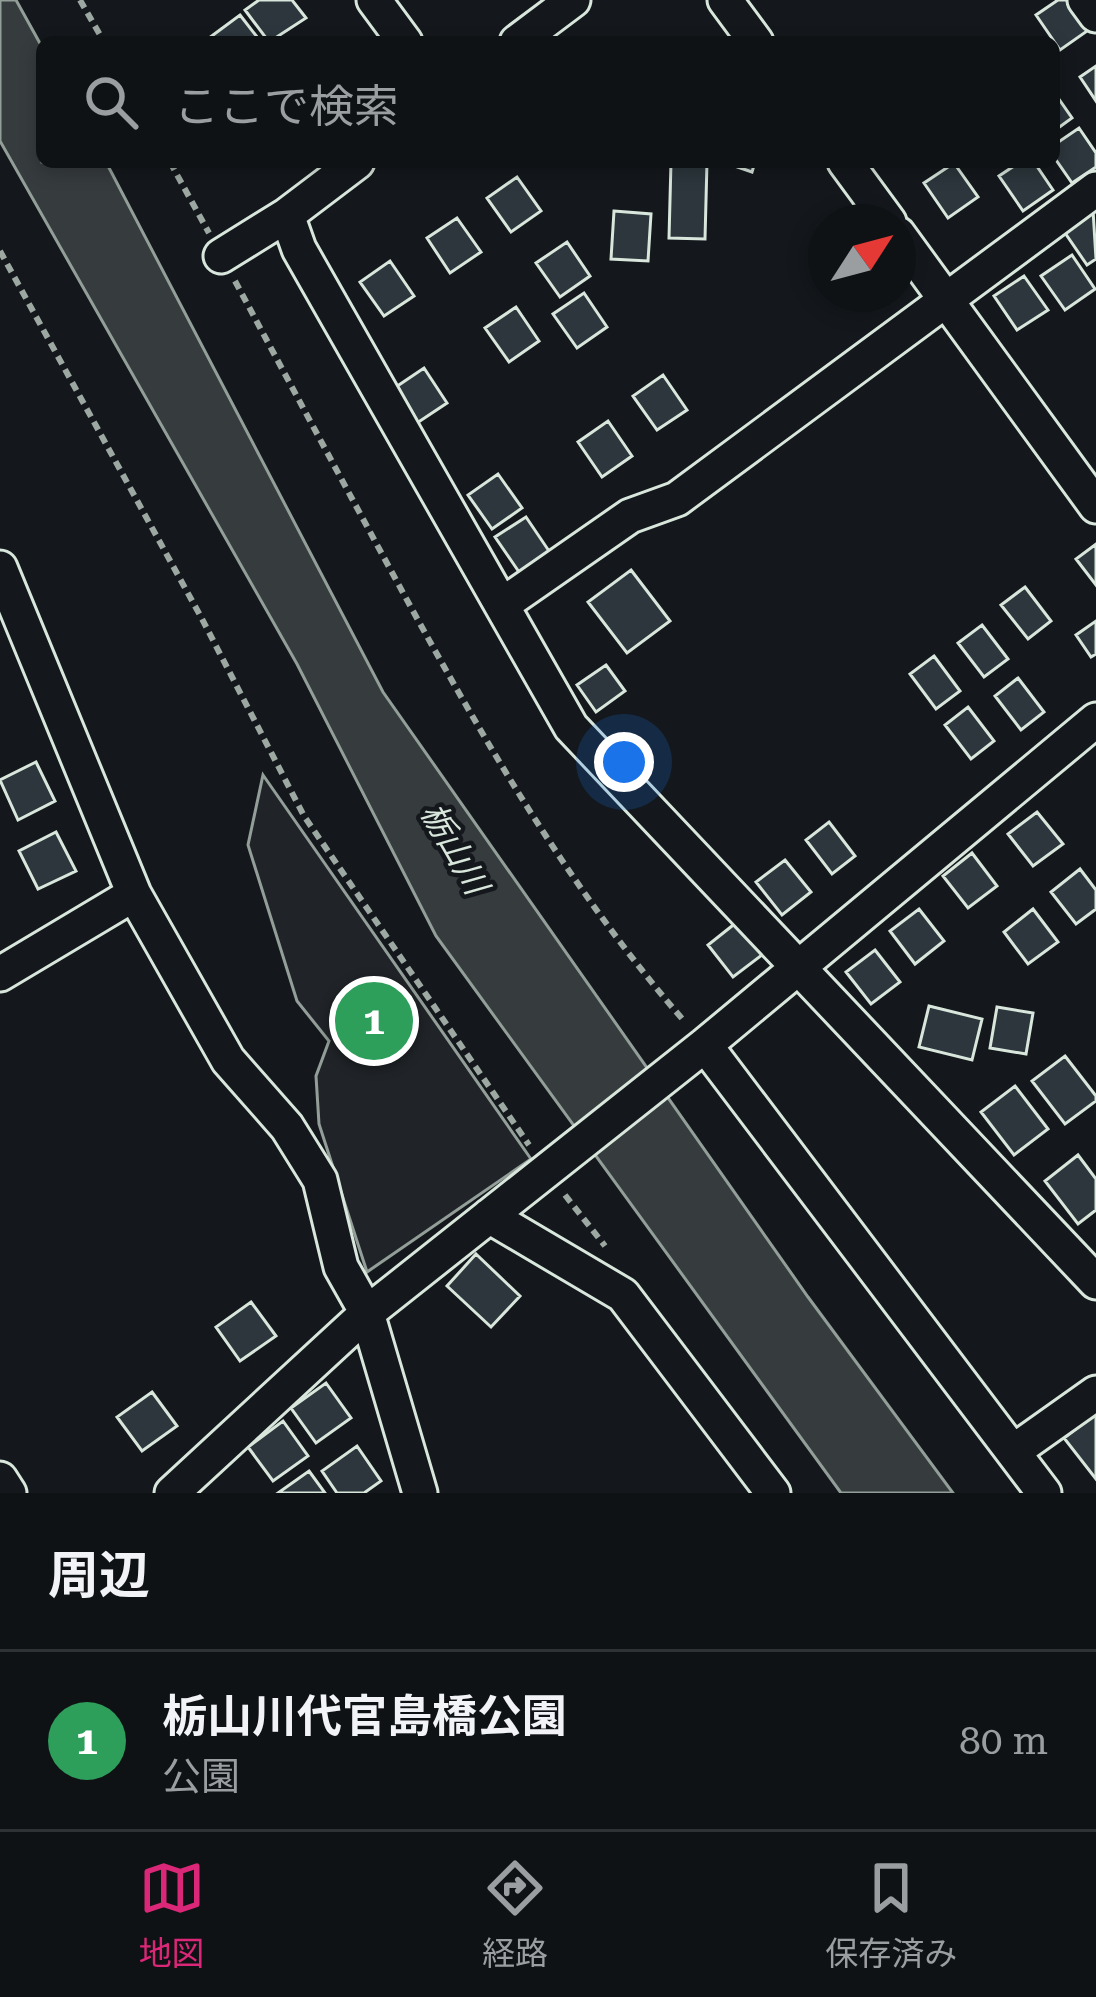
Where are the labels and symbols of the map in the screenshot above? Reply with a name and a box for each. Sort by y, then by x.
north arrow [808,204,916,312]
your location [594,732,654,792]
water label: 栃山川 [413,796,498,903]
pin: 1 [335,976,413,1066]

